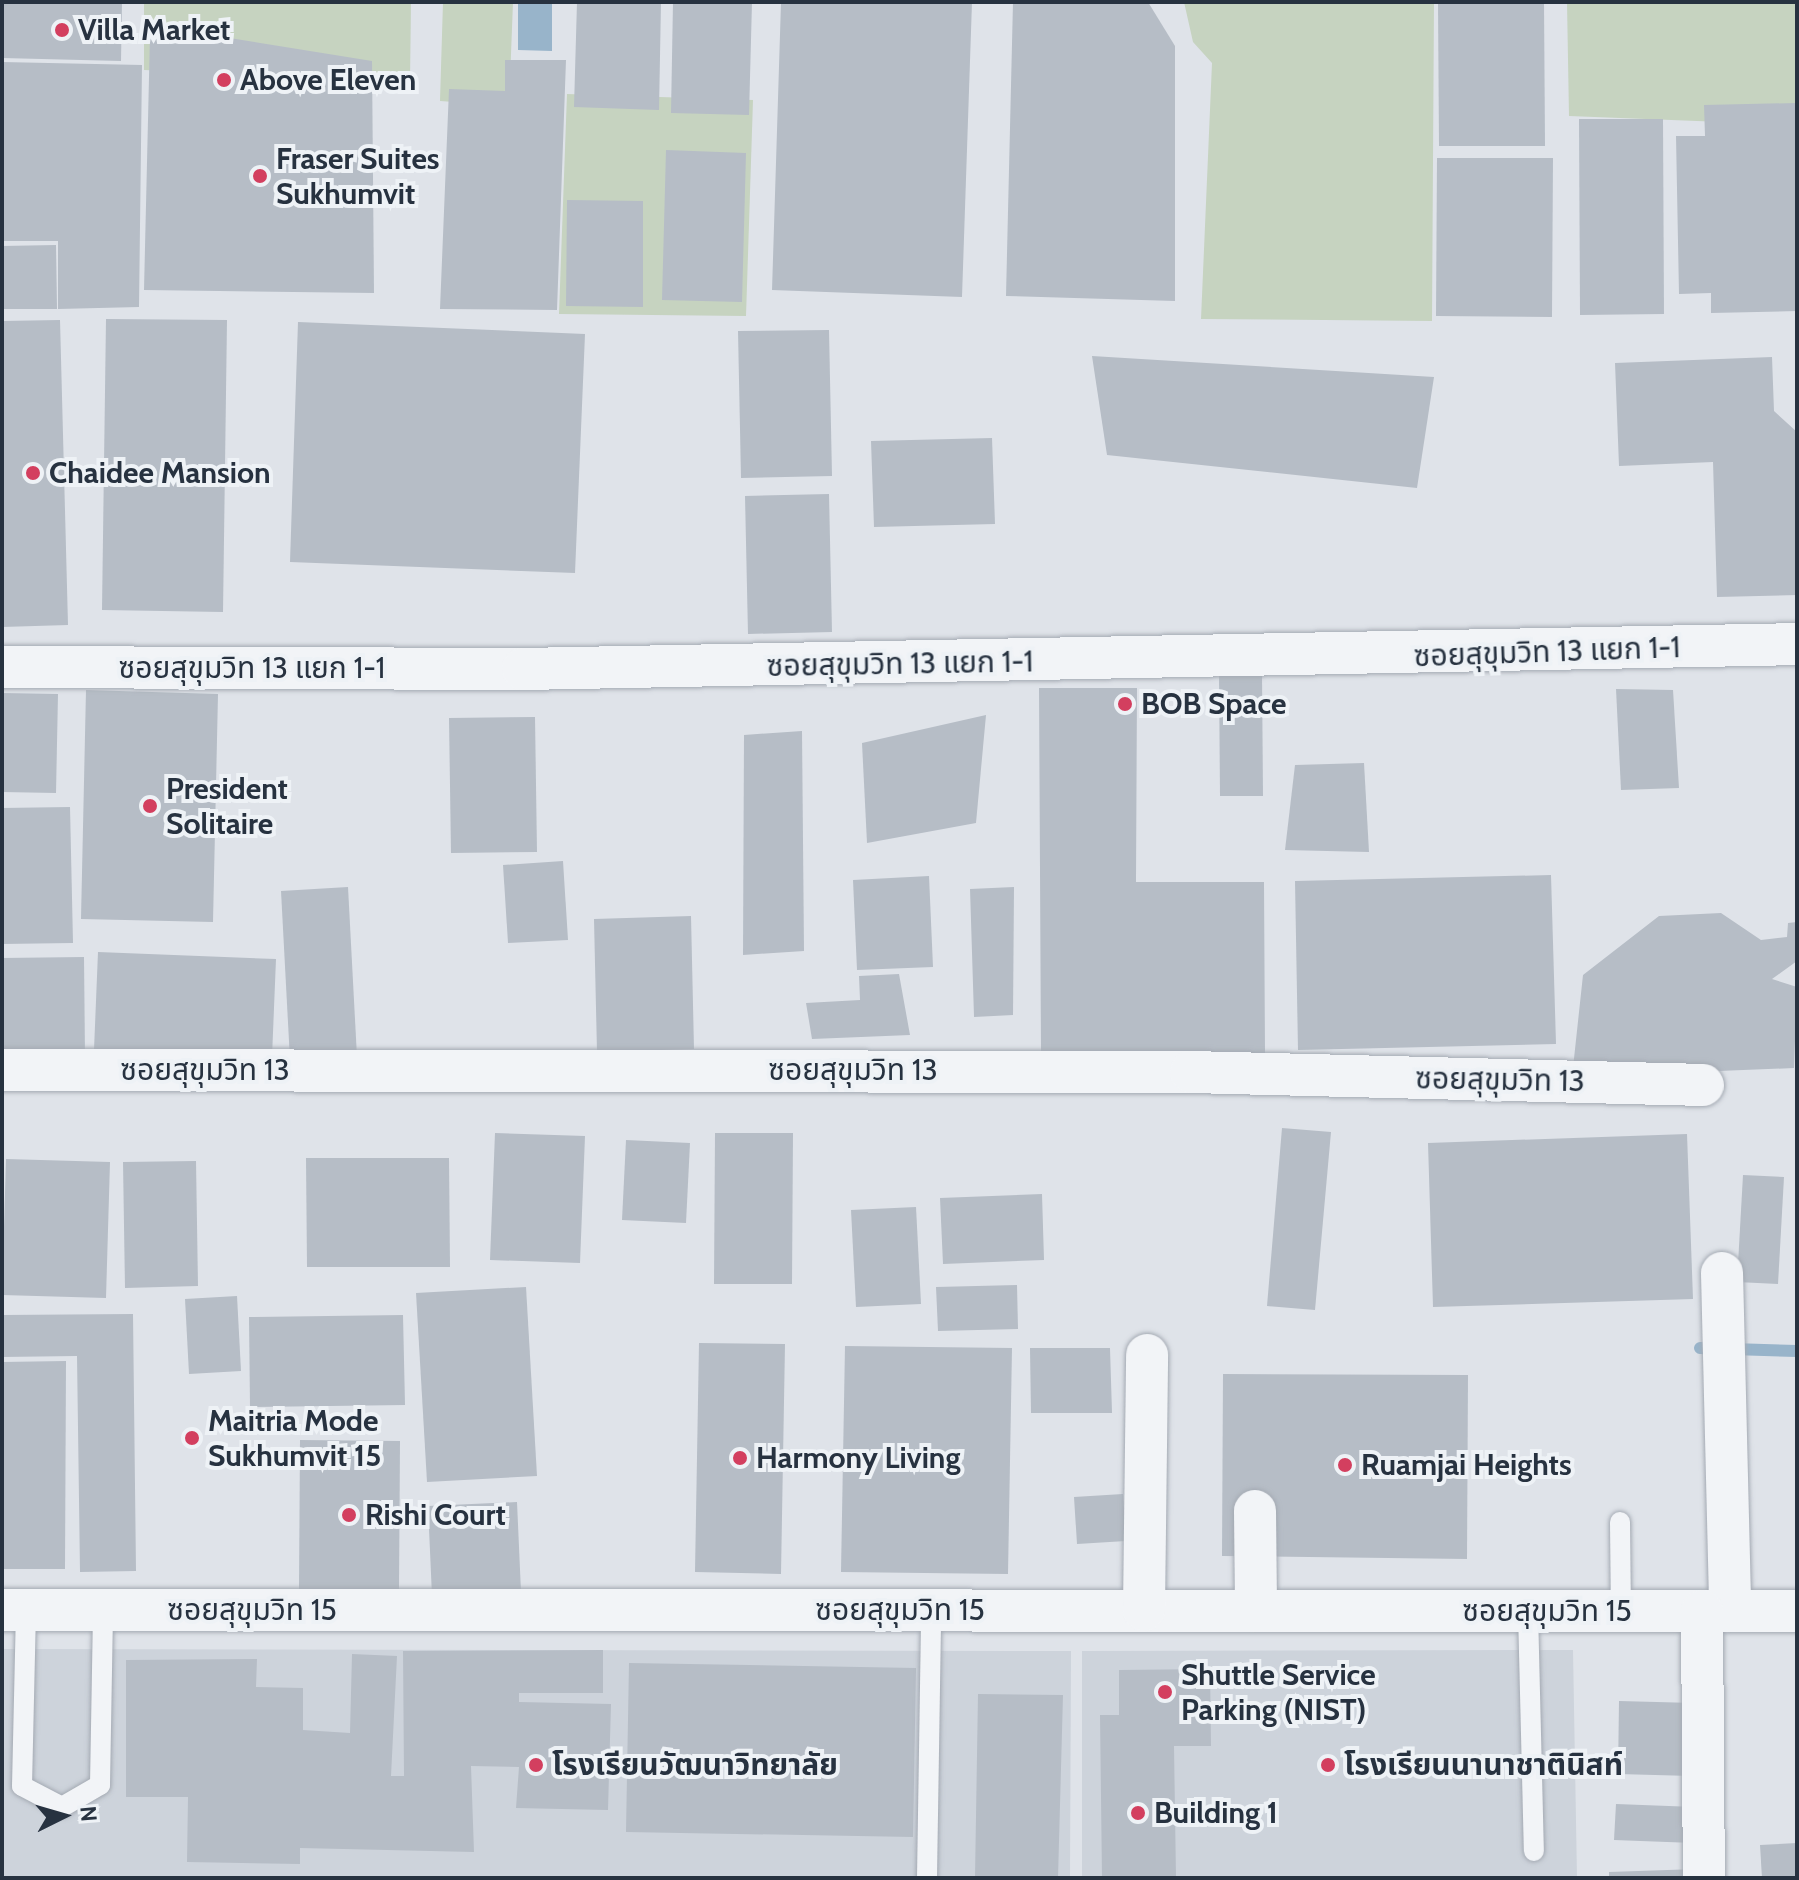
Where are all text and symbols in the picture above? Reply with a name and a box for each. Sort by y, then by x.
place label: Villa Market [78,12,230,48]
marker: Villa Market [53,21,71,39]
place label: Above Eleven [240,62,416,98]
marker: Above Eleven [215,71,233,89]
place label: Fraser Suites Sukhumvit [276,141,440,212]
marker: Fraser Suites Sukhumvit [251,167,269,185]
place label: Chaidee Mansion [49,455,271,491]
marker: Chaidee Mansion [24,464,42,482]
street label: ซอยสุขุมวิท 13 แยก 1-1 [1413,629,1681,675]
street label: ซอยสุขุมวิท 13 แยก 1-1 [766,644,1034,684]
street label: ซอยสุขุมวิท 13 แยก 1-1 [119,650,385,686]
place label: BOB Space [1141,686,1286,722]
marker: BOB Space [1116,695,1134,713]
place label: President Solitaire [166,771,288,842]
marker: President Solitaire [141,797,159,815]
street label: ซอยสุขุมวิท 13 [120,1052,290,1088]
street label: ซอยสุขุมวิท 13 [768,1052,938,1088]
street label: ซอยสุขุมวิท 13 [1415,1061,1585,1099]
place label: Maitria Mode Sukhumvit 15 [208,1403,381,1474]
marker: Maitria Mode Sukhumvit 15 [183,1429,201,1447]
place label: Harmony Living [756,1440,960,1476]
place label: Ruamjai Heights [1361,1447,1572,1483]
marker: Harmony Living [731,1449,749,1467]
marker: Ruamjai Heights [1336,1456,1354,1474]
place label: Rishi Court [365,1497,506,1533]
marker: Rishi Court [340,1506,358,1524]
street label: ซอยสุขุมวิท 15 [167,1592,337,1628]
street label: ซอยสุขุมวิท 15 [815,1592,985,1628]
street label: ซอยสุขุมวิท 15 [1462,1593,1632,1629]
place label: Shuttle Service Parking (NIST) [1181,1657,1376,1728]
marker: Shuttle Service Parking (NIST) [1156,1683,1174,1701]
place label: โรงเรียนวัฒนาวิทยาลัย [552,1747,838,1783]
place label: โรงเรียนนานาชาตินิสท์ [1344,1747,1623,1783]
marker: โรงเรียนวัฒนาวิทยาลัย [527,1756,545,1774]
marker: โรงเรียนนานาชาตินิสท์ [1319,1756,1337,1774]
north arrow [24,1776,104,1856]
place label: Building 1 [1154,1795,1278,1831]
marker: Building 1 [1129,1804,1147,1822]
text: N [74,1805,103,1823]

